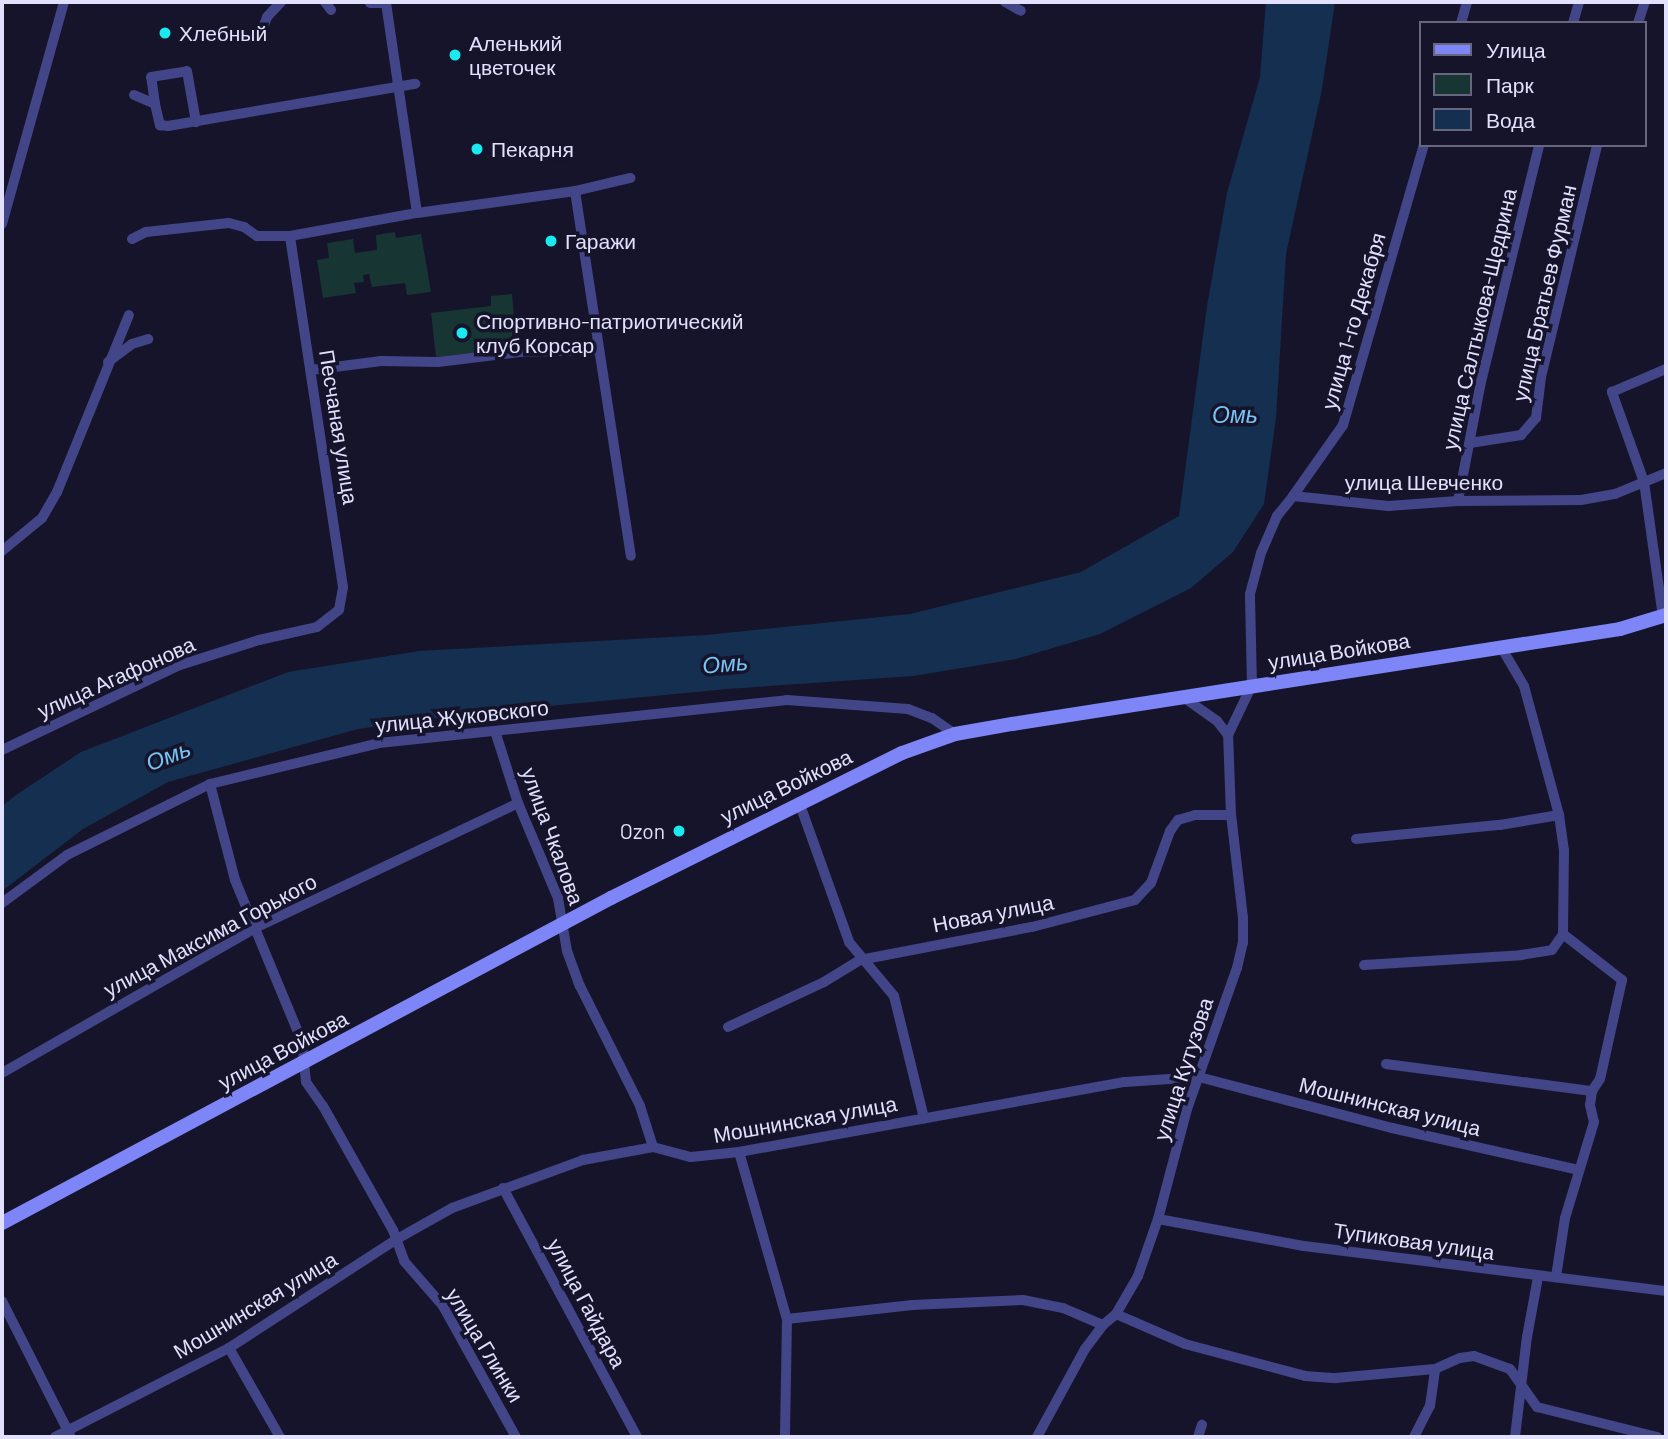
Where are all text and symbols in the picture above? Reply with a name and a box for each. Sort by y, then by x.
place label: Хлебный [179,20,267,46]
legend [1420,21,1647,147]
marker: Хлебный [157,25,173,41]
place label: Аленький цветочек [469,30,562,80]
text: Улица [1486,37,1546,62]
marker: Аленький цветочек [447,47,463,63]
text: Парк [1486,72,1534,97]
text: Вода [1486,107,1535,132]
place label: Пекарня [491,136,574,162]
marker: Пекарня [469,141,485,157]
street label: улица Братьев Фурман [1507,182,1581,404]
street label: улица Салтыкова-Щедрина [1437,186,1521,452]
place label: Гаражи [565,228,636,254]
street label: улица 1-го Декабря [1316,230,1390,412]
marker: Гаражи [543,233,559,249]
place label: Спортивно-патриотический клуб Корсар [476,308,743,358]
marker: Спортивно-патриотический клуб Корсар [454,325,470,341]
street label: Песчаная улица [314,348,364,506]
water label: Омь [1212,400,1258,428]
street label: улица Шевченко [1345,469,1503,495]
street label: улица Войкова [1266,627,1412,675]
street label: улица Агафонова [33,631,199,723]
water label: Омь [701,647,749,679]
street label: улица Жуковского [374,694,550,738]
water label: Омь [142,734,194,776]
street label: улица Войкова [716,743,856,829]
street label: улица Чкалова [517,764,589,908]
place label: Ozon [620,818,665,844]
marker: Ozon [671,823,687,839]
street label: улица Максима Горького [99,868,321,1002]
street label: Новая улица [930,889,1056,937]
street label: улица Кутузова [1148,994,1218,1144]
street label: улица Войкова [214,1005,352,1095]
street label: Мошнинская улица [1297,1071,1483,1141]
street label: Мошнинская улица [711,1090,899,1148]
street label: Тупиковая улица [1332,1217,1496,1265]
street label: улица Гайдара [542,1234,632,1372]
street label: Мошнинская улица [169,1246,341,1364]
street label: улица Глинки [441,1283,529,1407]

